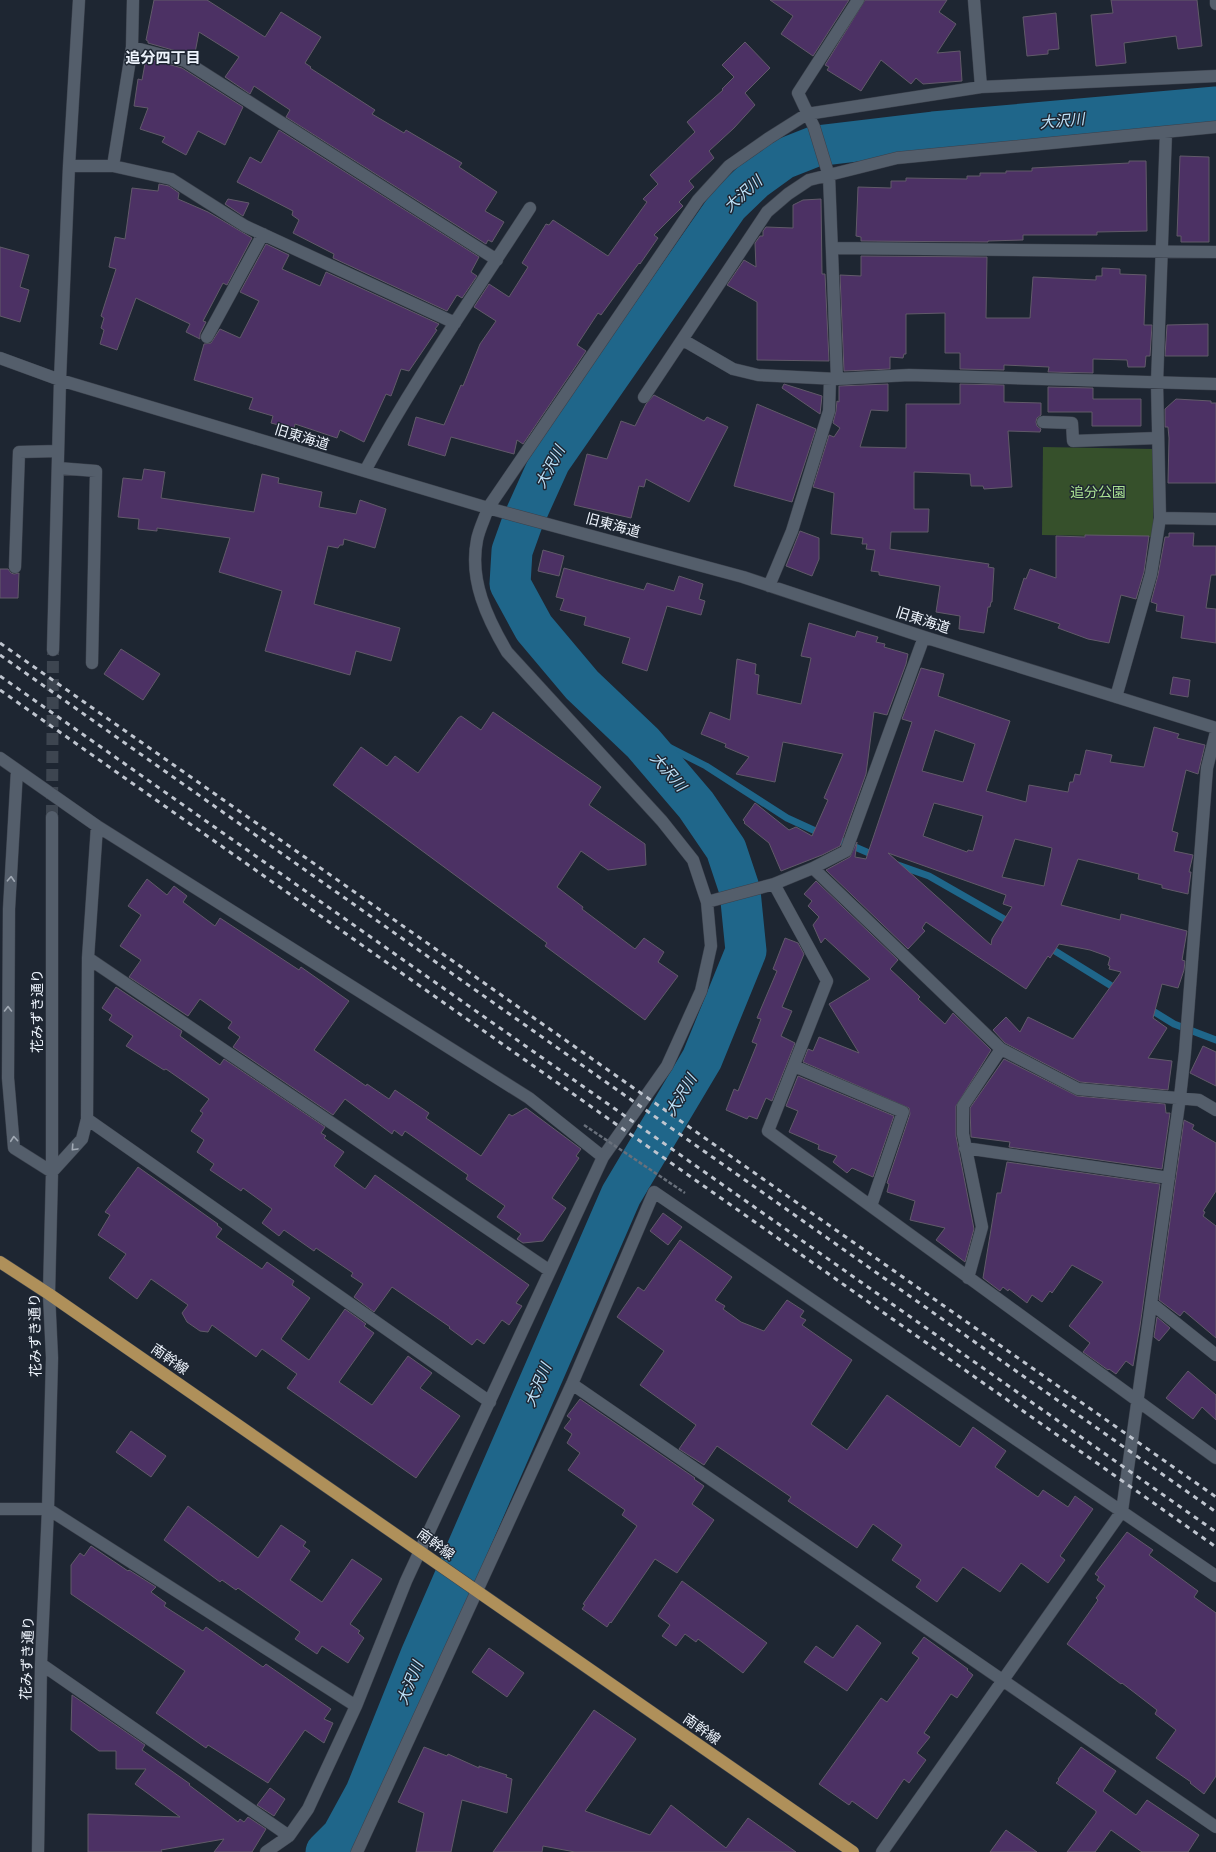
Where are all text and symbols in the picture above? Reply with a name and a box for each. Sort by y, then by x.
district label: 追分四丁目 [125,49,201,67]
water label: 大沢川 [1039,110,1087,132]
water label: 大沢川 [720,171,767,216]
street label: 旧東海道 [273,421,331,454]
water label: 大沢川 [531,441,569,491]
park label: 追分公園 [1070,484,1126,501]
street label: 旧東海道 [584,510,642,541]
street label: 旧東海道 [894,604,952,637]
water label: 大沢川 [646,749,691,796]
one-way arrow [6,876,15,882]
street label: 花みずき通り [29,969,46,1053]
one-way arrow [4,1006,12,1012]
water label: 大沢川 [662,1069,701,1119]
one-way arrow [9,1136,18,1142]
one-way arrow [71,1143,78,1151]
street label: 花みずき通り [26,1293,45,1377]
street label: 南幹線 [148,1340,192,1378]
water label: 大沢川 [521,1359,556,1409]
street label: 南幹線 [414,1525,458,1564]
street label: 花みずき通り [18,1616,37,1700]
water label: 大沢川 [393,1657,428,1707]
street label: 南幹線 [680,1710,724,1748]

